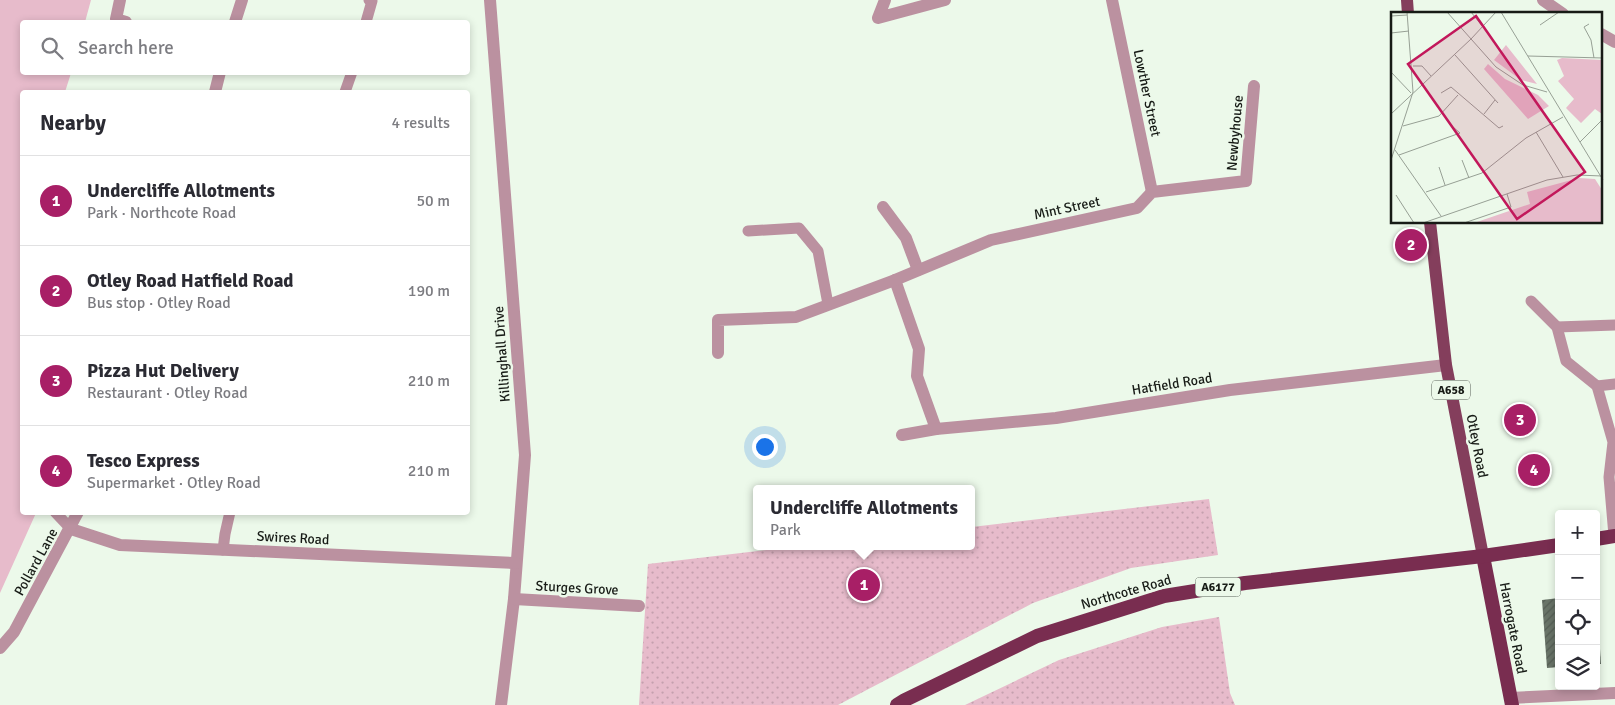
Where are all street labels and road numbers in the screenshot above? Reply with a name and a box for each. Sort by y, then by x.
street label: Lowther Street [1129,48,1165,138]
street label: Newbyhouse [1223,94,1247,172]
street label: Mint Street [1032,193,1102,223]
street label: Killinghall Drive [490,305,514,403]
street label: Hatfield Road [1131,369,1213,399]
road number: A658 [1432,380,1470,400]
street label: Otley Road [1463,413,1491,479]
street label: Pollard Lane [11,525,61,599]
street label: Swires Road [256,528,330,548]
street label: Northcote Road [1079,571,1173,613]
street label: Sturges Grove [535,577,619,599]
road number: A6177 [1196,578,1240,596]
street label: Harrogate Road [1496,581,1530,675]

